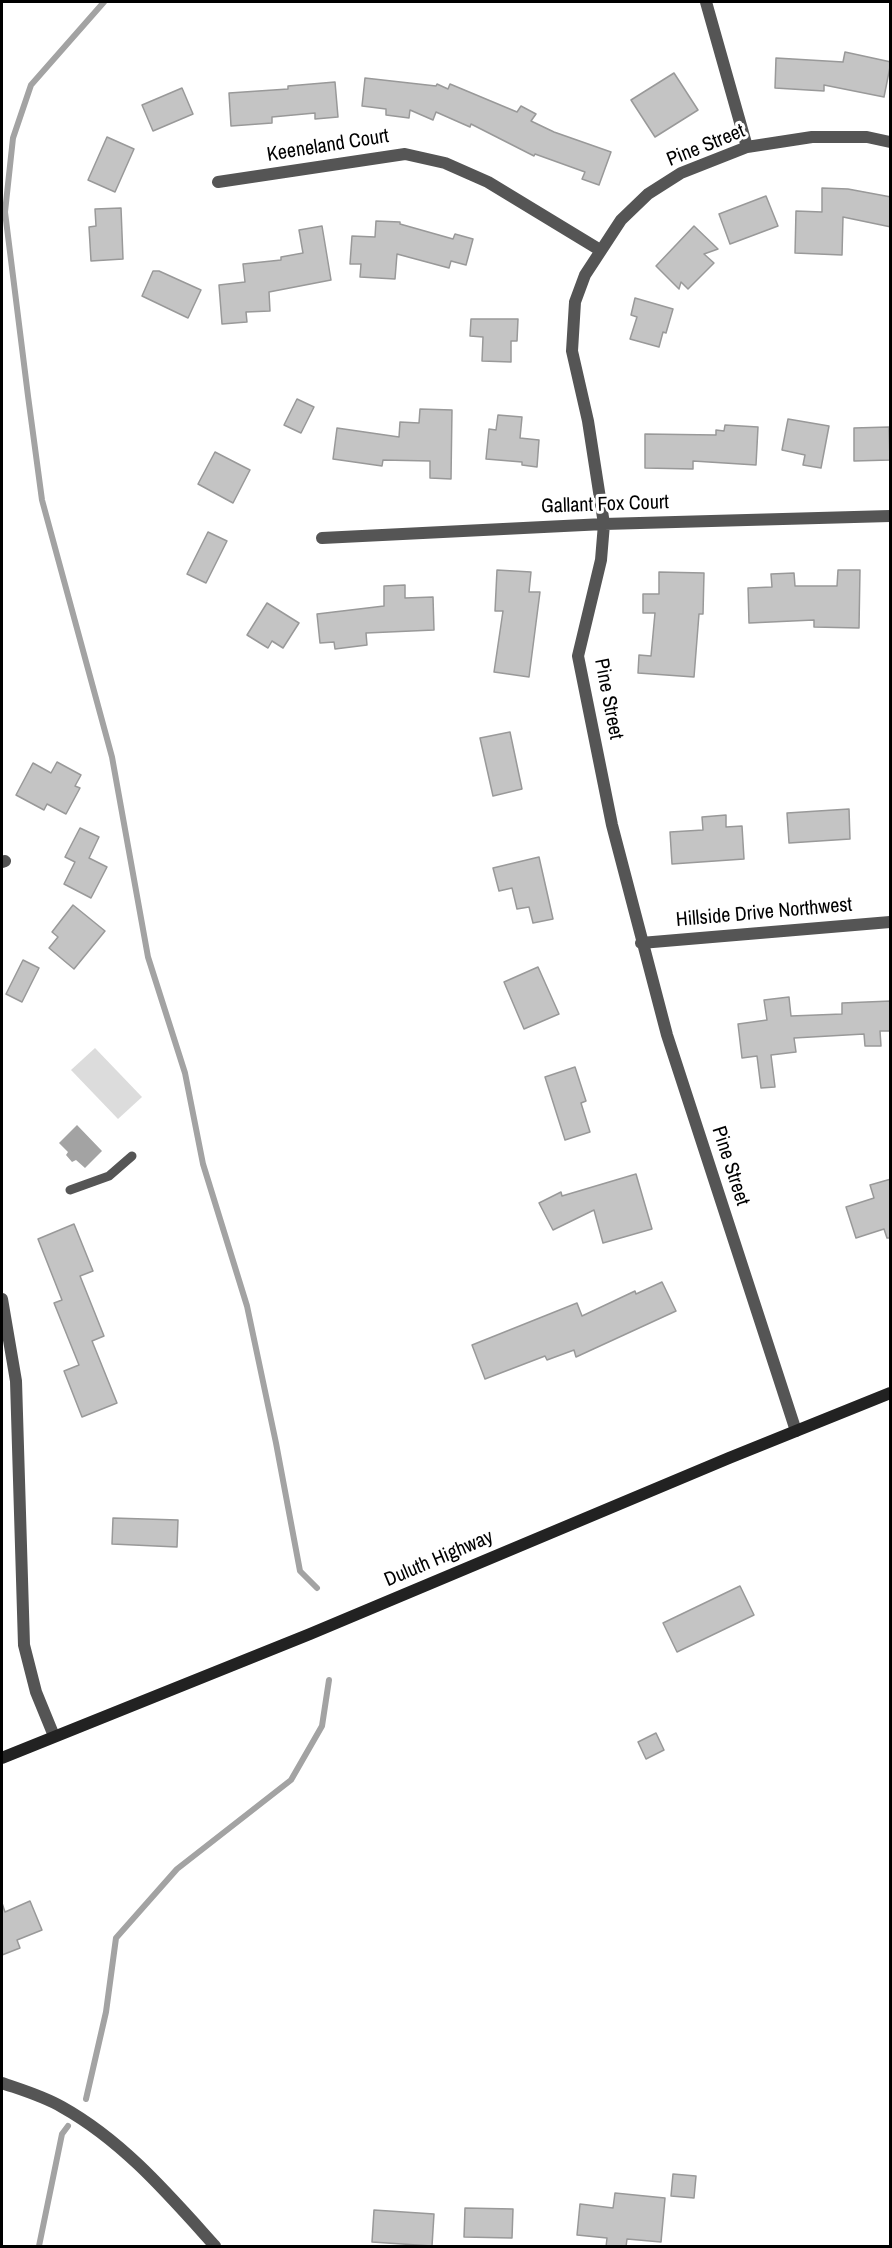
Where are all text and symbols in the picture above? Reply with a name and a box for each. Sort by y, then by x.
street label: Pine Street [663,120,749,172]
street label: Keeneland Court [265,125,391,167]
street label: Gallant Fox Court [541,491,669,519]
street label: Pine Street [588,656,628,742]
street label: Hillside Drive Northwest [675,893,853,933]
street label: Pine Street [706,1123,754,1209]
street label: Duluth Highway [381,1525,497,1593]

